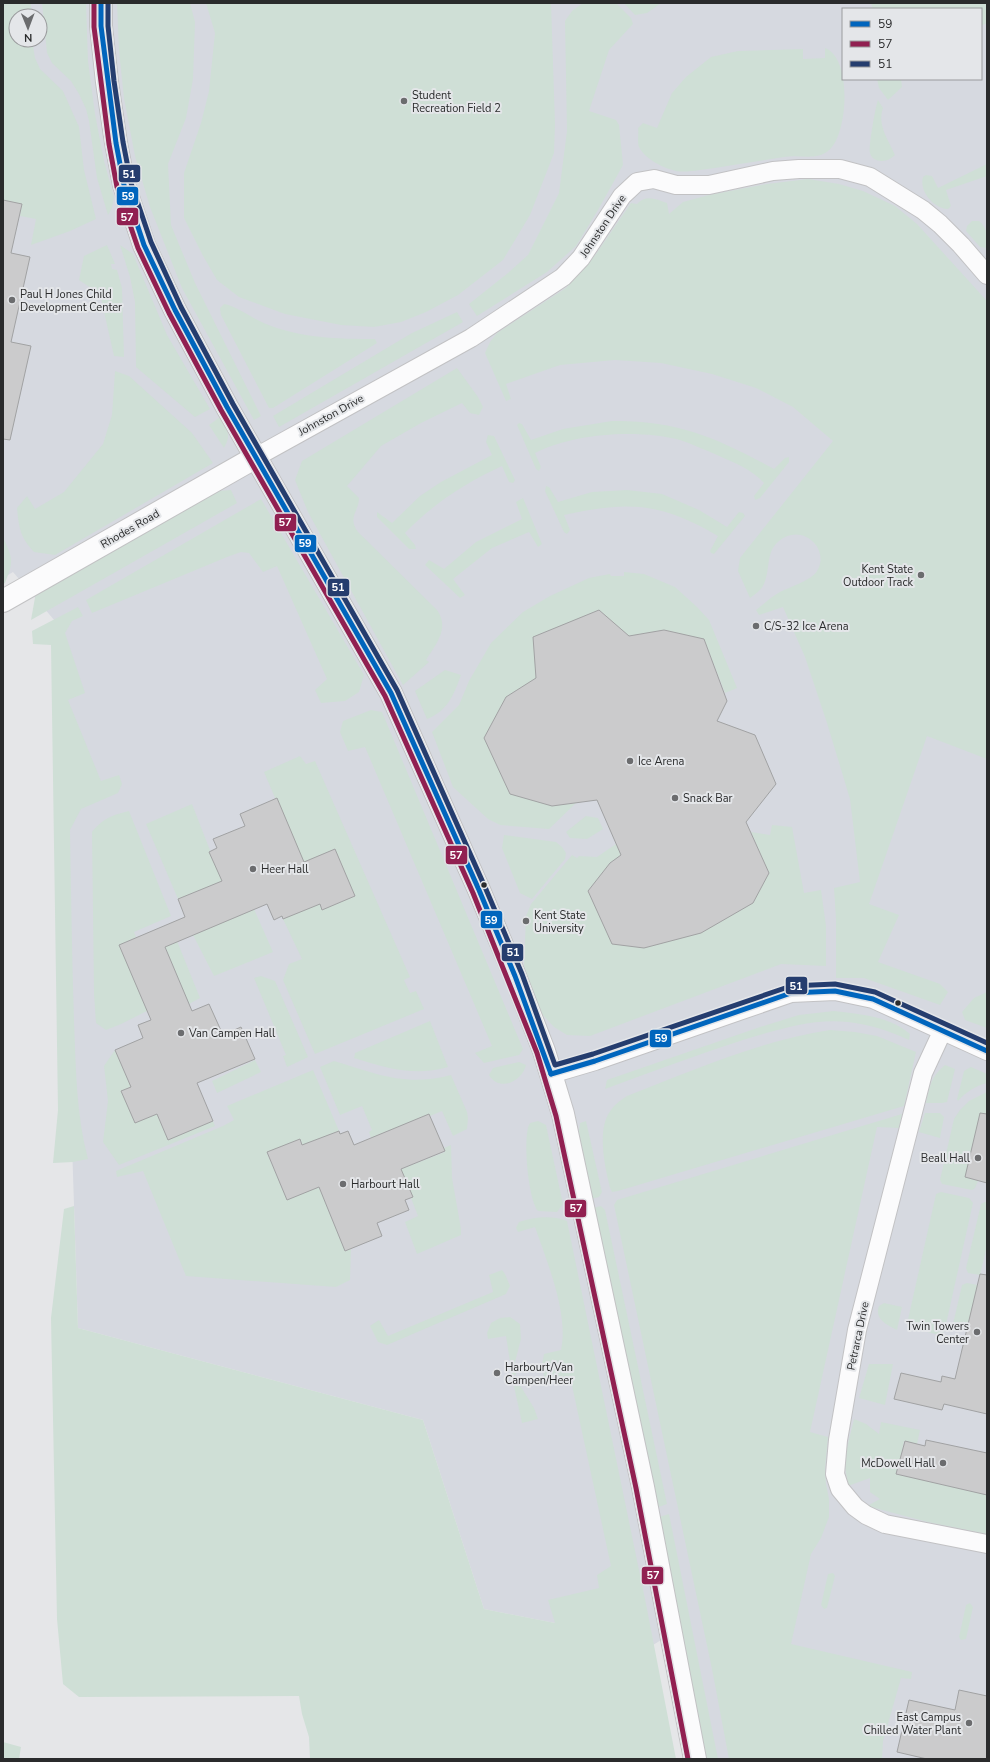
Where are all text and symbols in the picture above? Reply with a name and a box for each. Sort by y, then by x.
north arrow [8,8,48,48]
legend [842,8,982,80]
text: 59 [878,16,892,32]
text: N [24,30,32,45]
text: 57 [878,36,892,52]
text: 51 [878,56,892,72]
place label: Student Recreation Field 2 [412,88,501,116]
marker: Student Recreation Field 2 [399,96,409,106]
line badge: 51 [118,164,141,183]
text: 51 [122,167,136,182]
line badge: 59 [116,186,139,206]
text: 59 [121,189,135,204]
street label: Johnston Drive [576,192,630,261]
line badge: 57 [116,207,139,226]
text: 57 [120,210,134,225]
place label: Paul H Jones Child Development Center [20,287,122,315]
marker: Paul H Jones Child Development Center [7,295,17,305]
street label: Johnston Drive [295,391,366,440]
street label: Rhodes Road [98,506,162,552]
line badge: 57 [274,513,297,532]
text: 57 [278,515,292,530]
line badge: 59 [294,534,317,553]
text: 59 [298,536,312,551]
place label: Kent State Outdoor Track [843,562,913,590]
marker: Kent State Outdoor Track [916,570,926,580]
line badge: 51 [327,578,350,597]
text: 51 [331,580,345,595]
place label: C/S-32 Ice Arena [764,619,849,634]
marker: C/S-32 Ice Arena [751,621,761,631]
place label: Ice Arena [638,754,684,769]
marker: Ice Arena [625,756,635,766]
place label: Snack Bar [683,791,733,806]
marker: Snack Bar [670,793,680,803]
line badge: 57 [445,845,468,865]
text: 57 [449,848,463,863]
place label: Heer Hall [261,862,309,877]
marker: Heer Hall [248,864,258,874]
unlabelled marker [479,880,489,890]
place label: Kent State University [534,908,586,936]
line badge: 59 [480,910,503,929]
text: 59 [484,913,498,928]
marker: Kent State University [521,916,531,926]
line badge: 51 [501,943,524,962]
text: 51 [506,945,520,960]
line badge: 51 [785,976,808,995]
text: 51 [789,979,803,994]
unlabelled marker [893,998,903,1008]
place label: Van Campen Hall [188,1026,276,1041]
marker: Van Campen Hall [176,1028,186,1038]
line badge: 59 [649,1029,672,1048]
text: 59 [654,1031,668,1046]
place label: Beall Hall [921,1151,971,1166]
marker: Beall Hall [973,1153,983,1163]
place label: Harbourt Hall [351,1177,420,1192]
marker: Harbourt Hall [338,1179,348,1189]
line badge: 57 [564,1199,587,1218]
text: 57 [569,1201,583,1216]
street label: Petrarca Drive [843,1300,873,1372]
place label: Twin Towers Center [906,1319,969,1347]
marker: Twin Towers Center [972,1327,982,1337]
place label: Harbourt/Van Campen/Heer [505,1360,573,1388]
marker: Harbourt/Van Campen/Heer [492,1368,502,1378]
place label: McDowell Hall [861,1456,936,1471]
marker: McDowell Hall [938,1458,948,1468]
line badge: 57 [641,1566,664,1585]
text: 57 [646,1568,660,1583]
place label: East Campus Chilled Water Plant [863,1710,961,1738]
marker: East Campus Chilled Water Plant [964,1718,974,1728]

